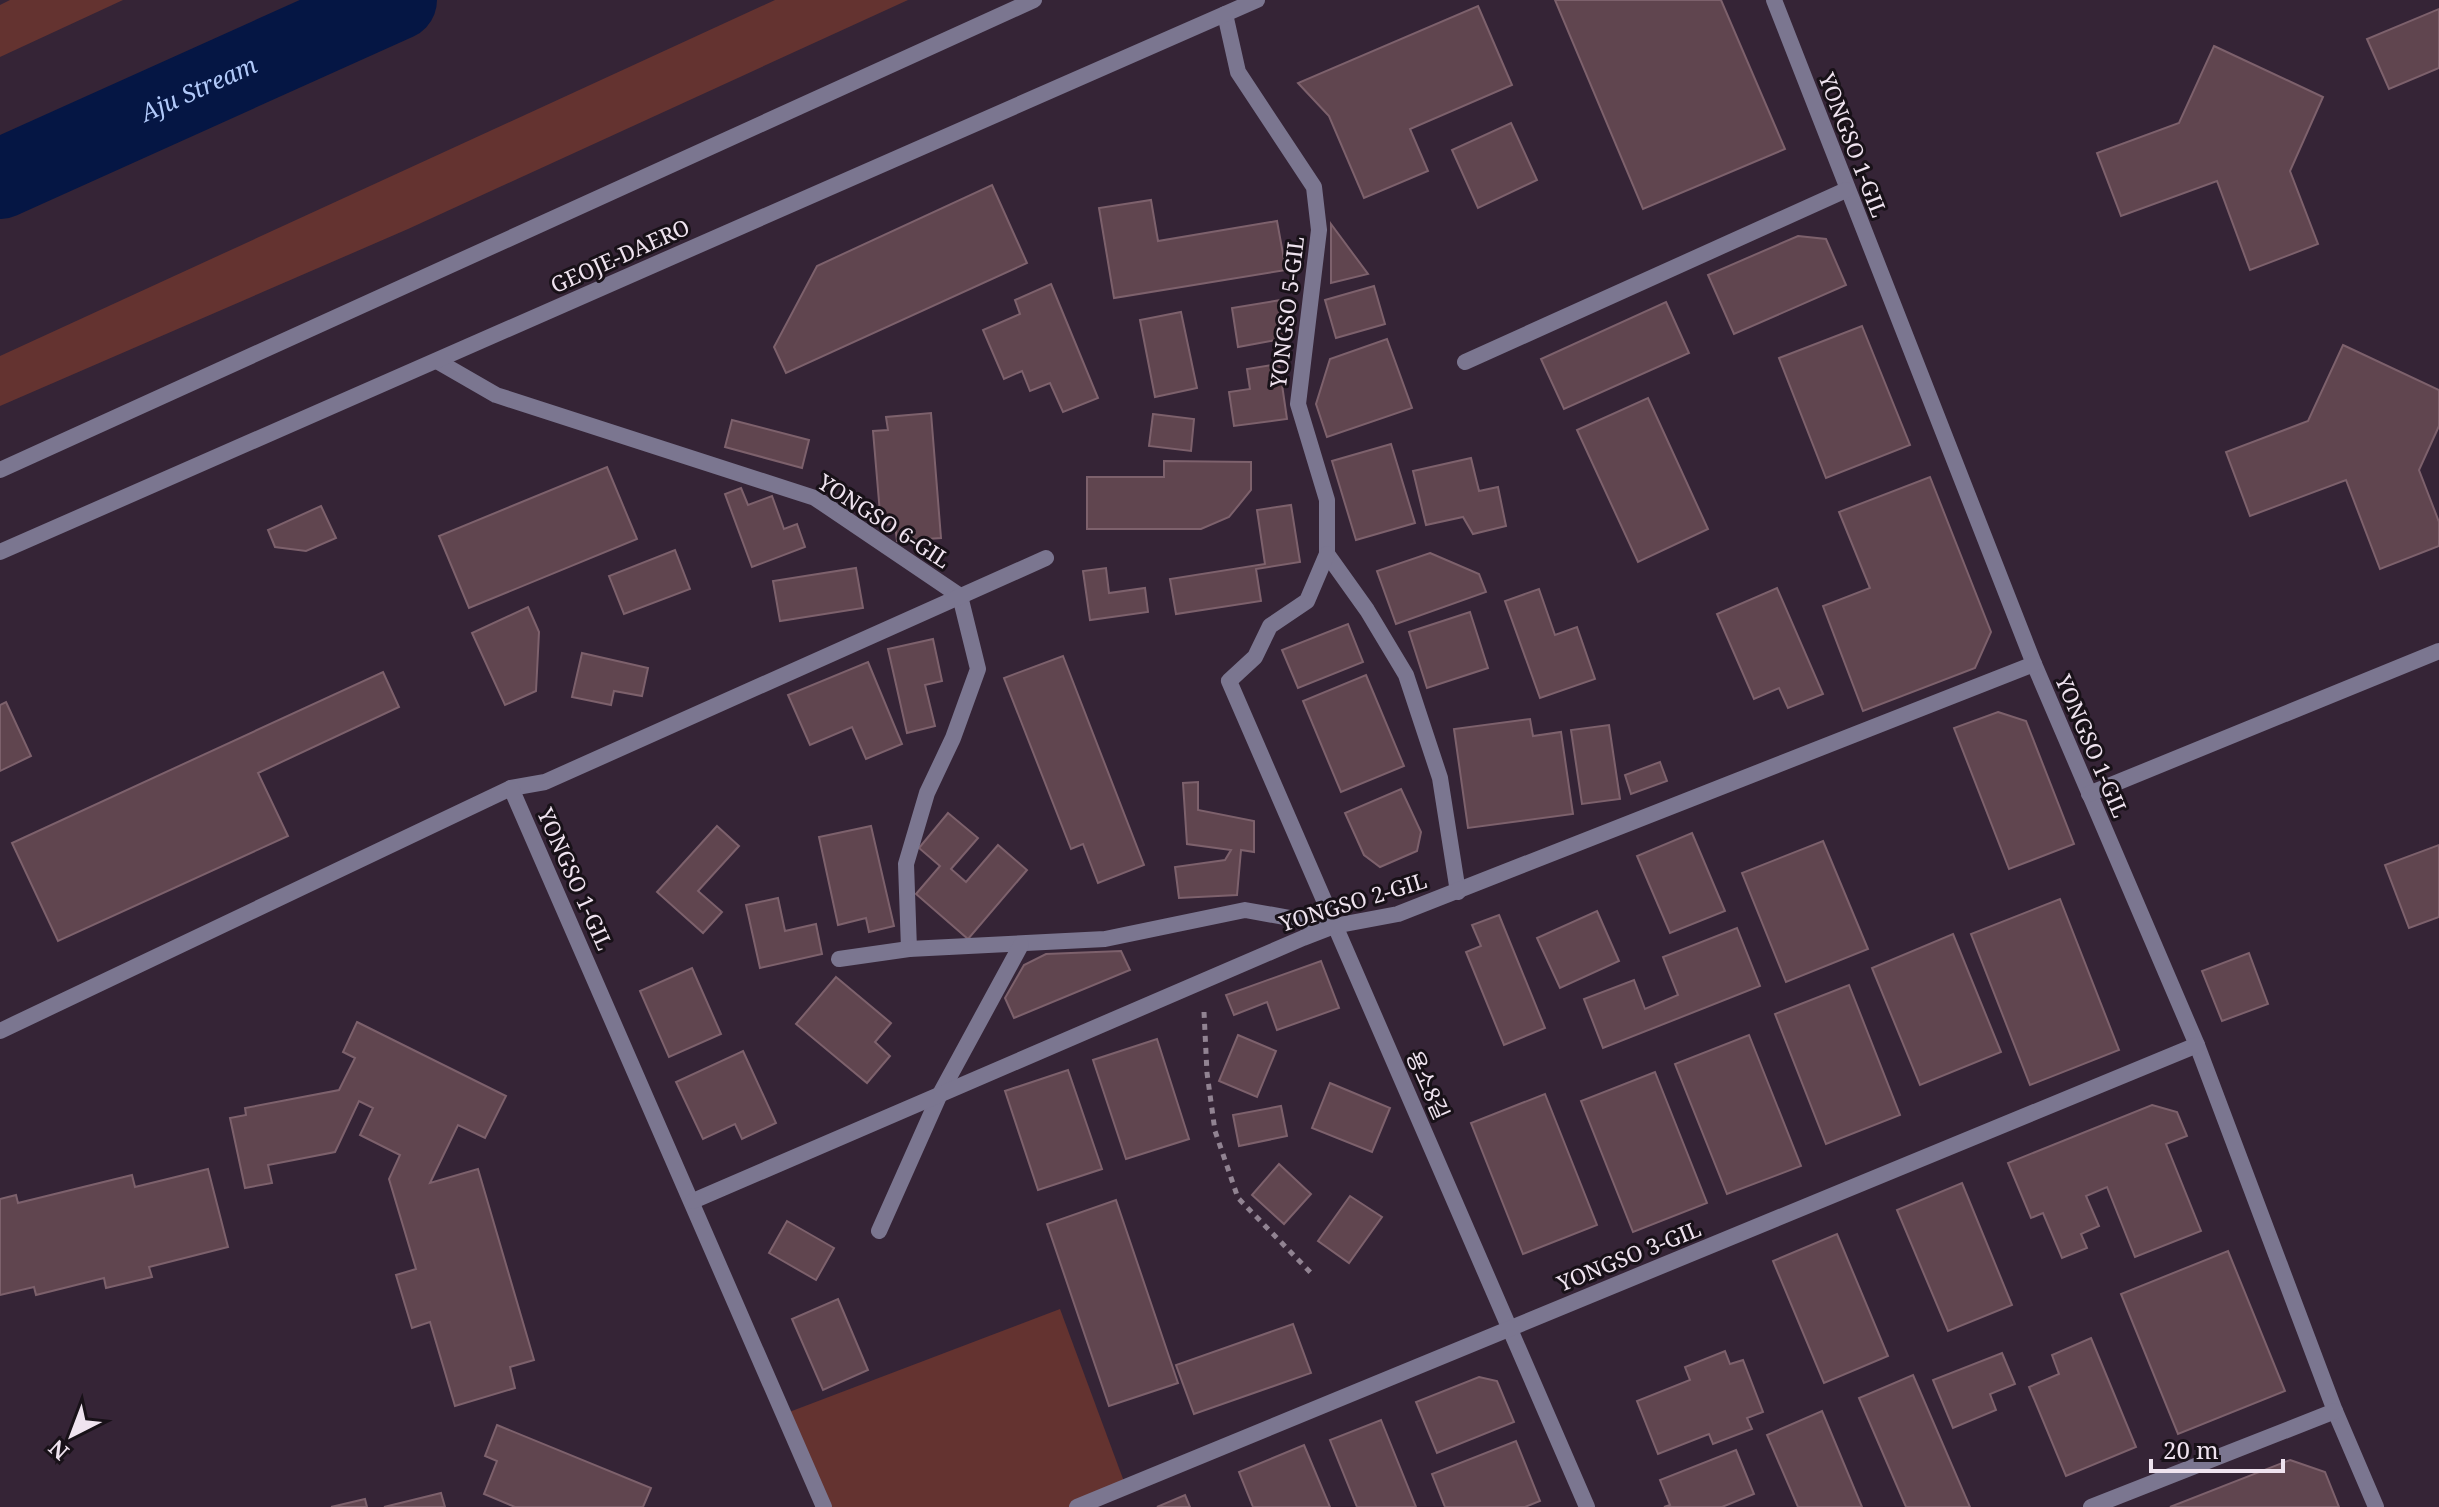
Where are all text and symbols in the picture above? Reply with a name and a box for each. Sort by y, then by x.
water label: Aju Stream [133,47,262,129]
street label: YONGSO 1-GIL [1812,67,1895,221]
street label: GEOJE-DAERO [545,211,694,299]
street label: YONGSO 5-GIL [1262,234,1310,390]
street label: YONGSO 6-GIL [812,465,957,574]
street label: YONGSO 1-GIL [2049,669,2137,822]
street label: YONGSO 1-GIL [531,802,621,954]
street label: YONGSO 2-GIL [1274,864,1430,938]
street label: 용소8길 [1400,1045,1457,1124]
street label: YONGSO 3-GIL [1551,1213,1705,1298]
north arrow [32,1395,112,1475]
scale bar [2151,1423,2283,1473]
text: 20 m [2163,1433,2219,1466]
text: N [41,1434,74,1468]

